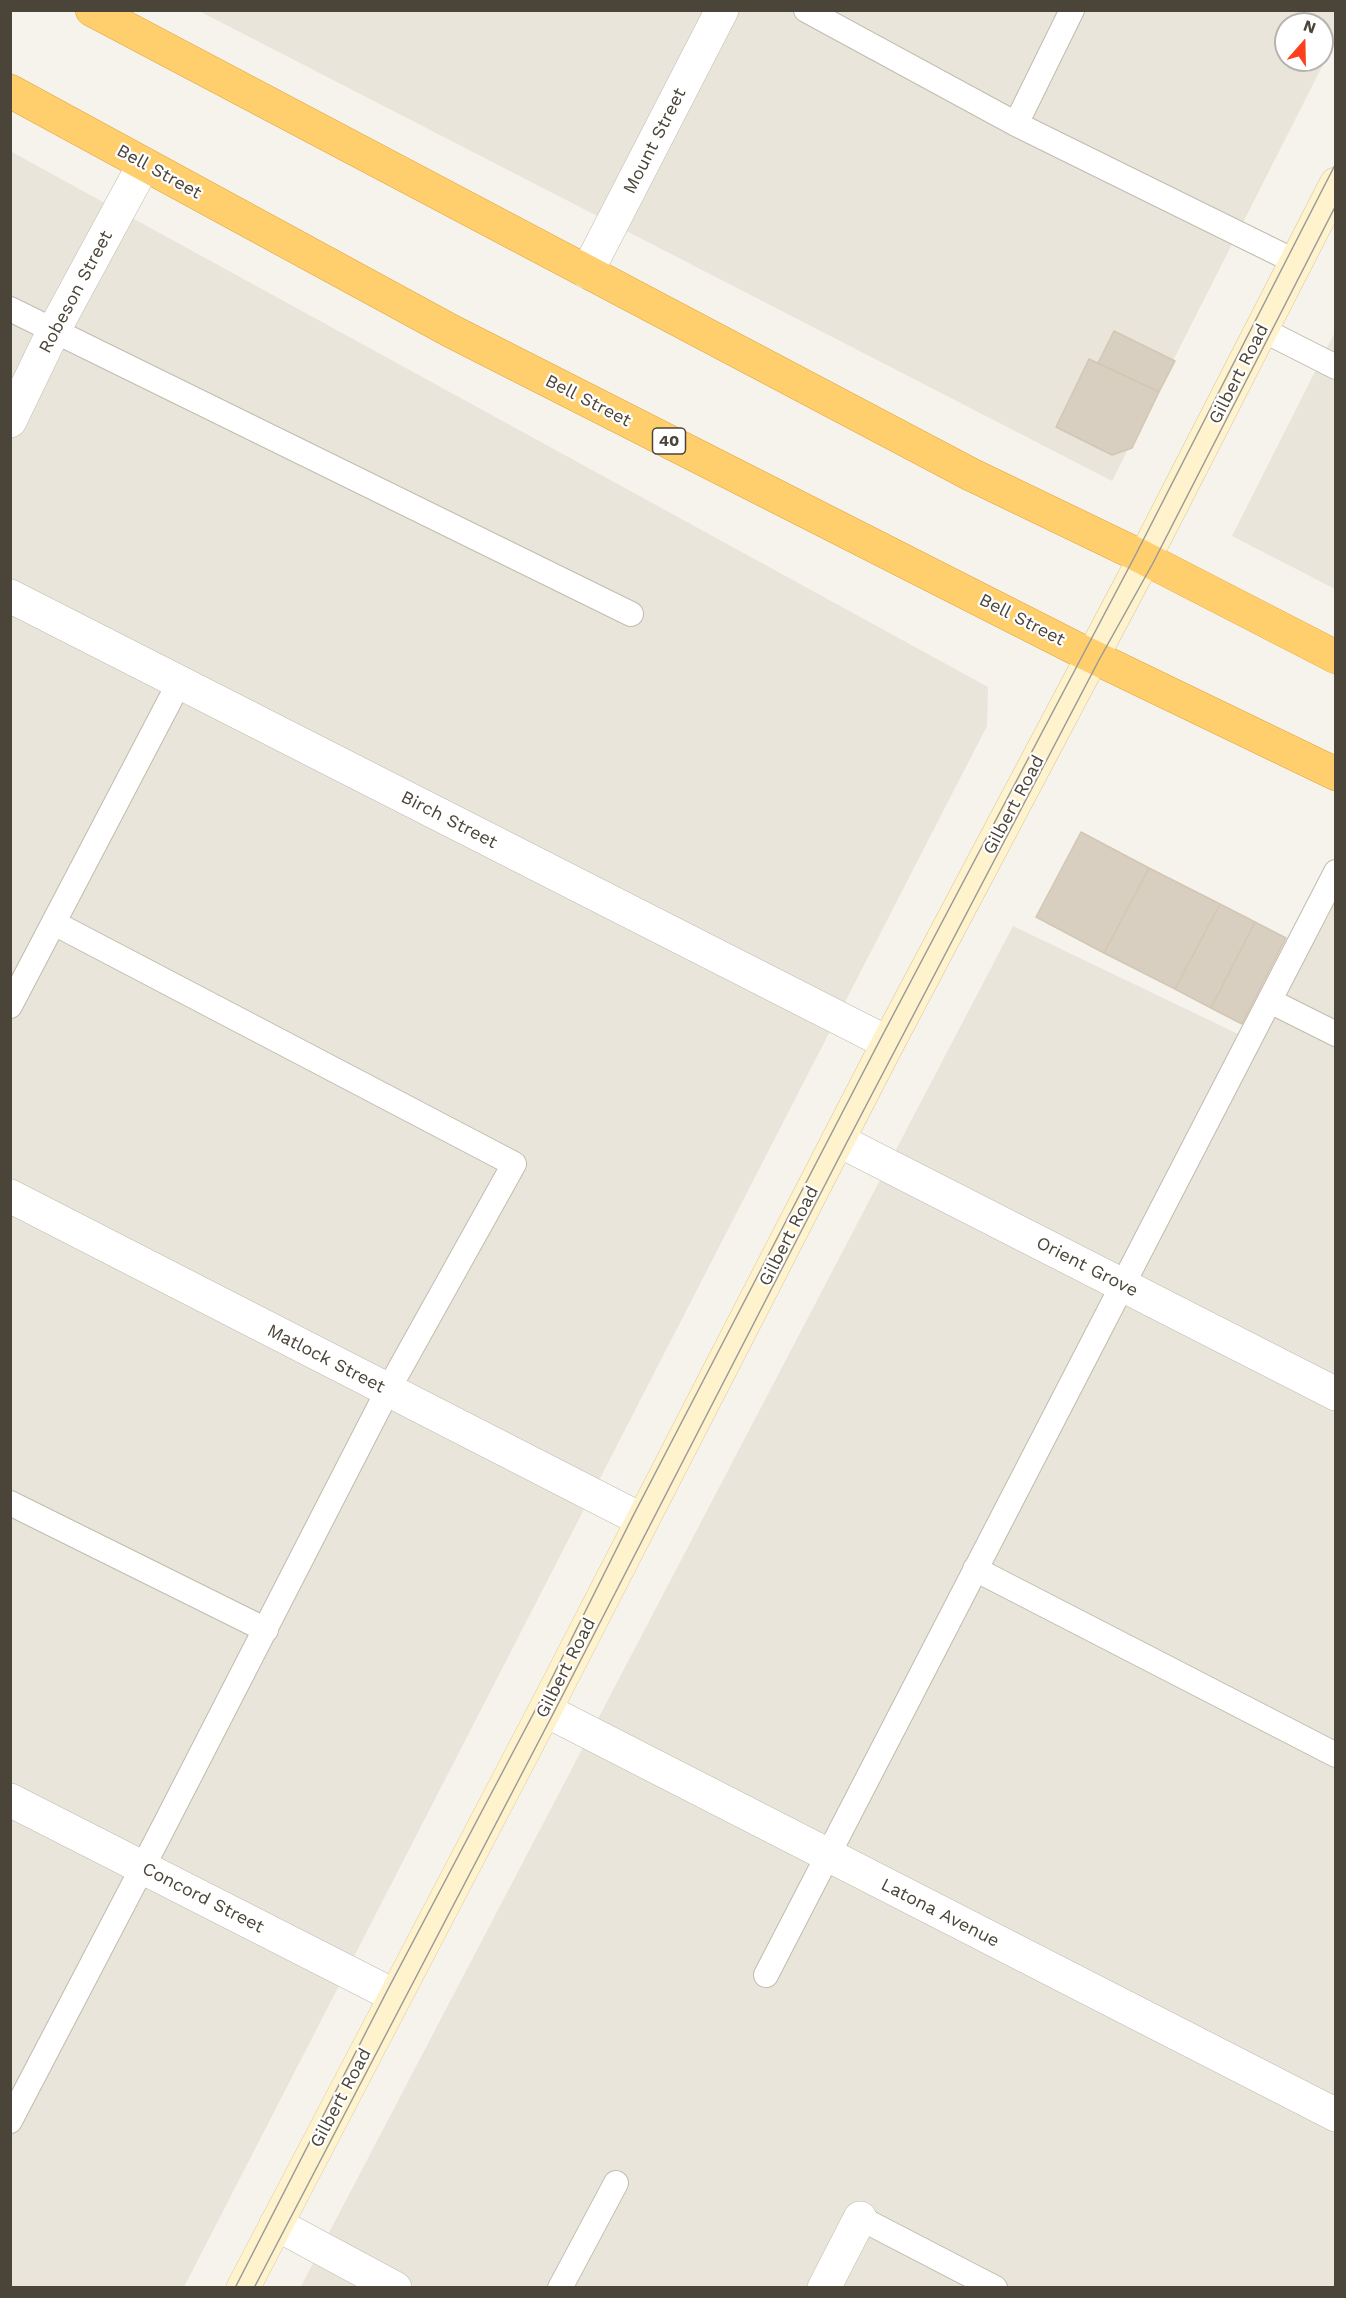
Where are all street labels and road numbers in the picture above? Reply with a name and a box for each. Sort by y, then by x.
street label: Mount Street [619,84,691,198]
street label: Bell Street [113,140,205,204]
street label: Robeson Street [35,227,117,357]
street label: Gilbert Road [1205,320,1273,428]
street label: Bell Street [541,370,635,432]
road number: 40 [652,428,686,454]
street label: Bell Street [975,589,1069,651]
street label: Gilbert Road [979,752,1049,858]
street label: Birch Street [397,787,501,853]
street label: Gilbert Road [755,1182,823,1290]
street label: Orient Grove [1033,1232,1141,1302]
street label: Matlock Street [263,1320,389,1398]
street label: Gilbert Road [532,1614,600,1722]
street label: Concord Street [138,1858,268,1938]
street label: Latona Avenue [877,1874,1003,1952]
street label: Gilbert Road [306,2045,376,2151]

